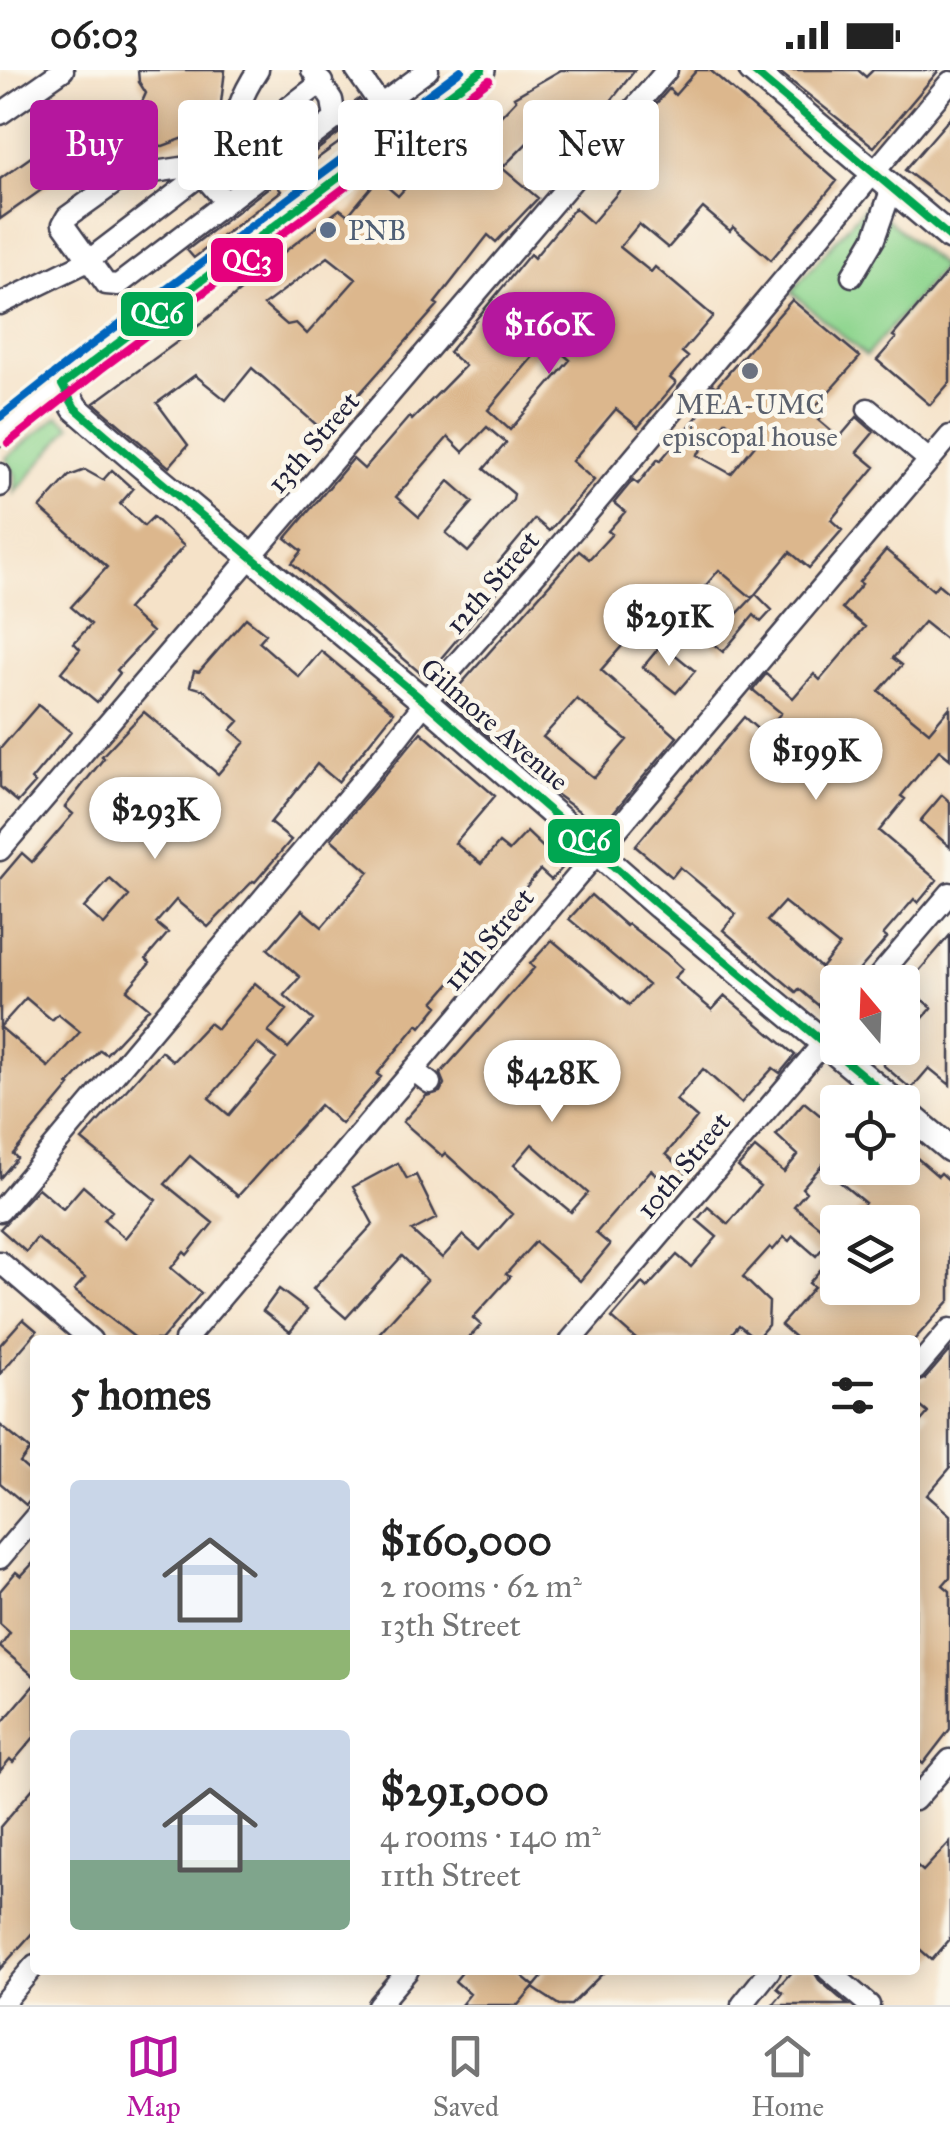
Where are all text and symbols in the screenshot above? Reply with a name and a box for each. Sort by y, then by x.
text: 06:03 [50,12,139,58]
chip: Buy [30,100,158,190]
chip: Rent [178,100,318,190]
chip: Filters [338,100,503,190]
chip: New [523,100,659,190]
place label: PNB [348,213,406,248]
marker: PNB [317,219,339,241]
line badge: QC3 [209,236,285,284]
text: QC3 [222,243,272,278]
line badge: QC6 [119,290,195,338]
pin: $160K [479,292,619,377]
text: QC6 [130,296,185,331]
text: $160K [504,305,594,344]
marker: MEA-UMC episcopal house [739,360,761,382]
street label: 13th Street [260,384,367,500]
place label: MEA-UMC episcopal house [662,387,838,454]
street label: 12th Street [438,523,547,641]
pin: $291K [599,584,739,669]
text: $291K [625,597,713,636]
street label: Gilmore Avenue [413,650,576,798]
pin: $199K [746,718,886,803]
text: $199K [772,731,860,770]
pin: $293K [85,777,225,862]
text: $293K [111,790,199,829]
line badge: QC6 [546,817,622,865]
text: QC6 [557,823,612,858]
street label: 11th Street [435,881,541,998]
north arrow [820,965,920,1065]
map controls [820,965,920,1305]
pin: $428K [482,1040,622,1125]
text: $428K [506,1053,598,1092]
button: locate [820,1085,920,1185]
street label: 10th Street [629,1105,738,1226]
button: layers [820,1205,920,1305]
icon: filters [825,1368,880,1423]
text: 5 homes [70,1369,211,1421]
text: $160,000 [380,1515,552,1567]
icon: home [150,1520,270,1640]
text: 2 rooms · 62 m² [380,1567,582,1606]
text: 13th Street [380,1606,521,1645]
text: $291,000 [380,1765,549,1817]
icon: home [150,1770,270,1890]
text: 4 rooms · 140 m² [380,1817,601,1856]
text: 11th Street [380,1856,521,1895]
tab: Map [126,2029,181,2124]
tab: Saved [433,2029,499,2124]
tab: Home [751,2029,824,2124]

